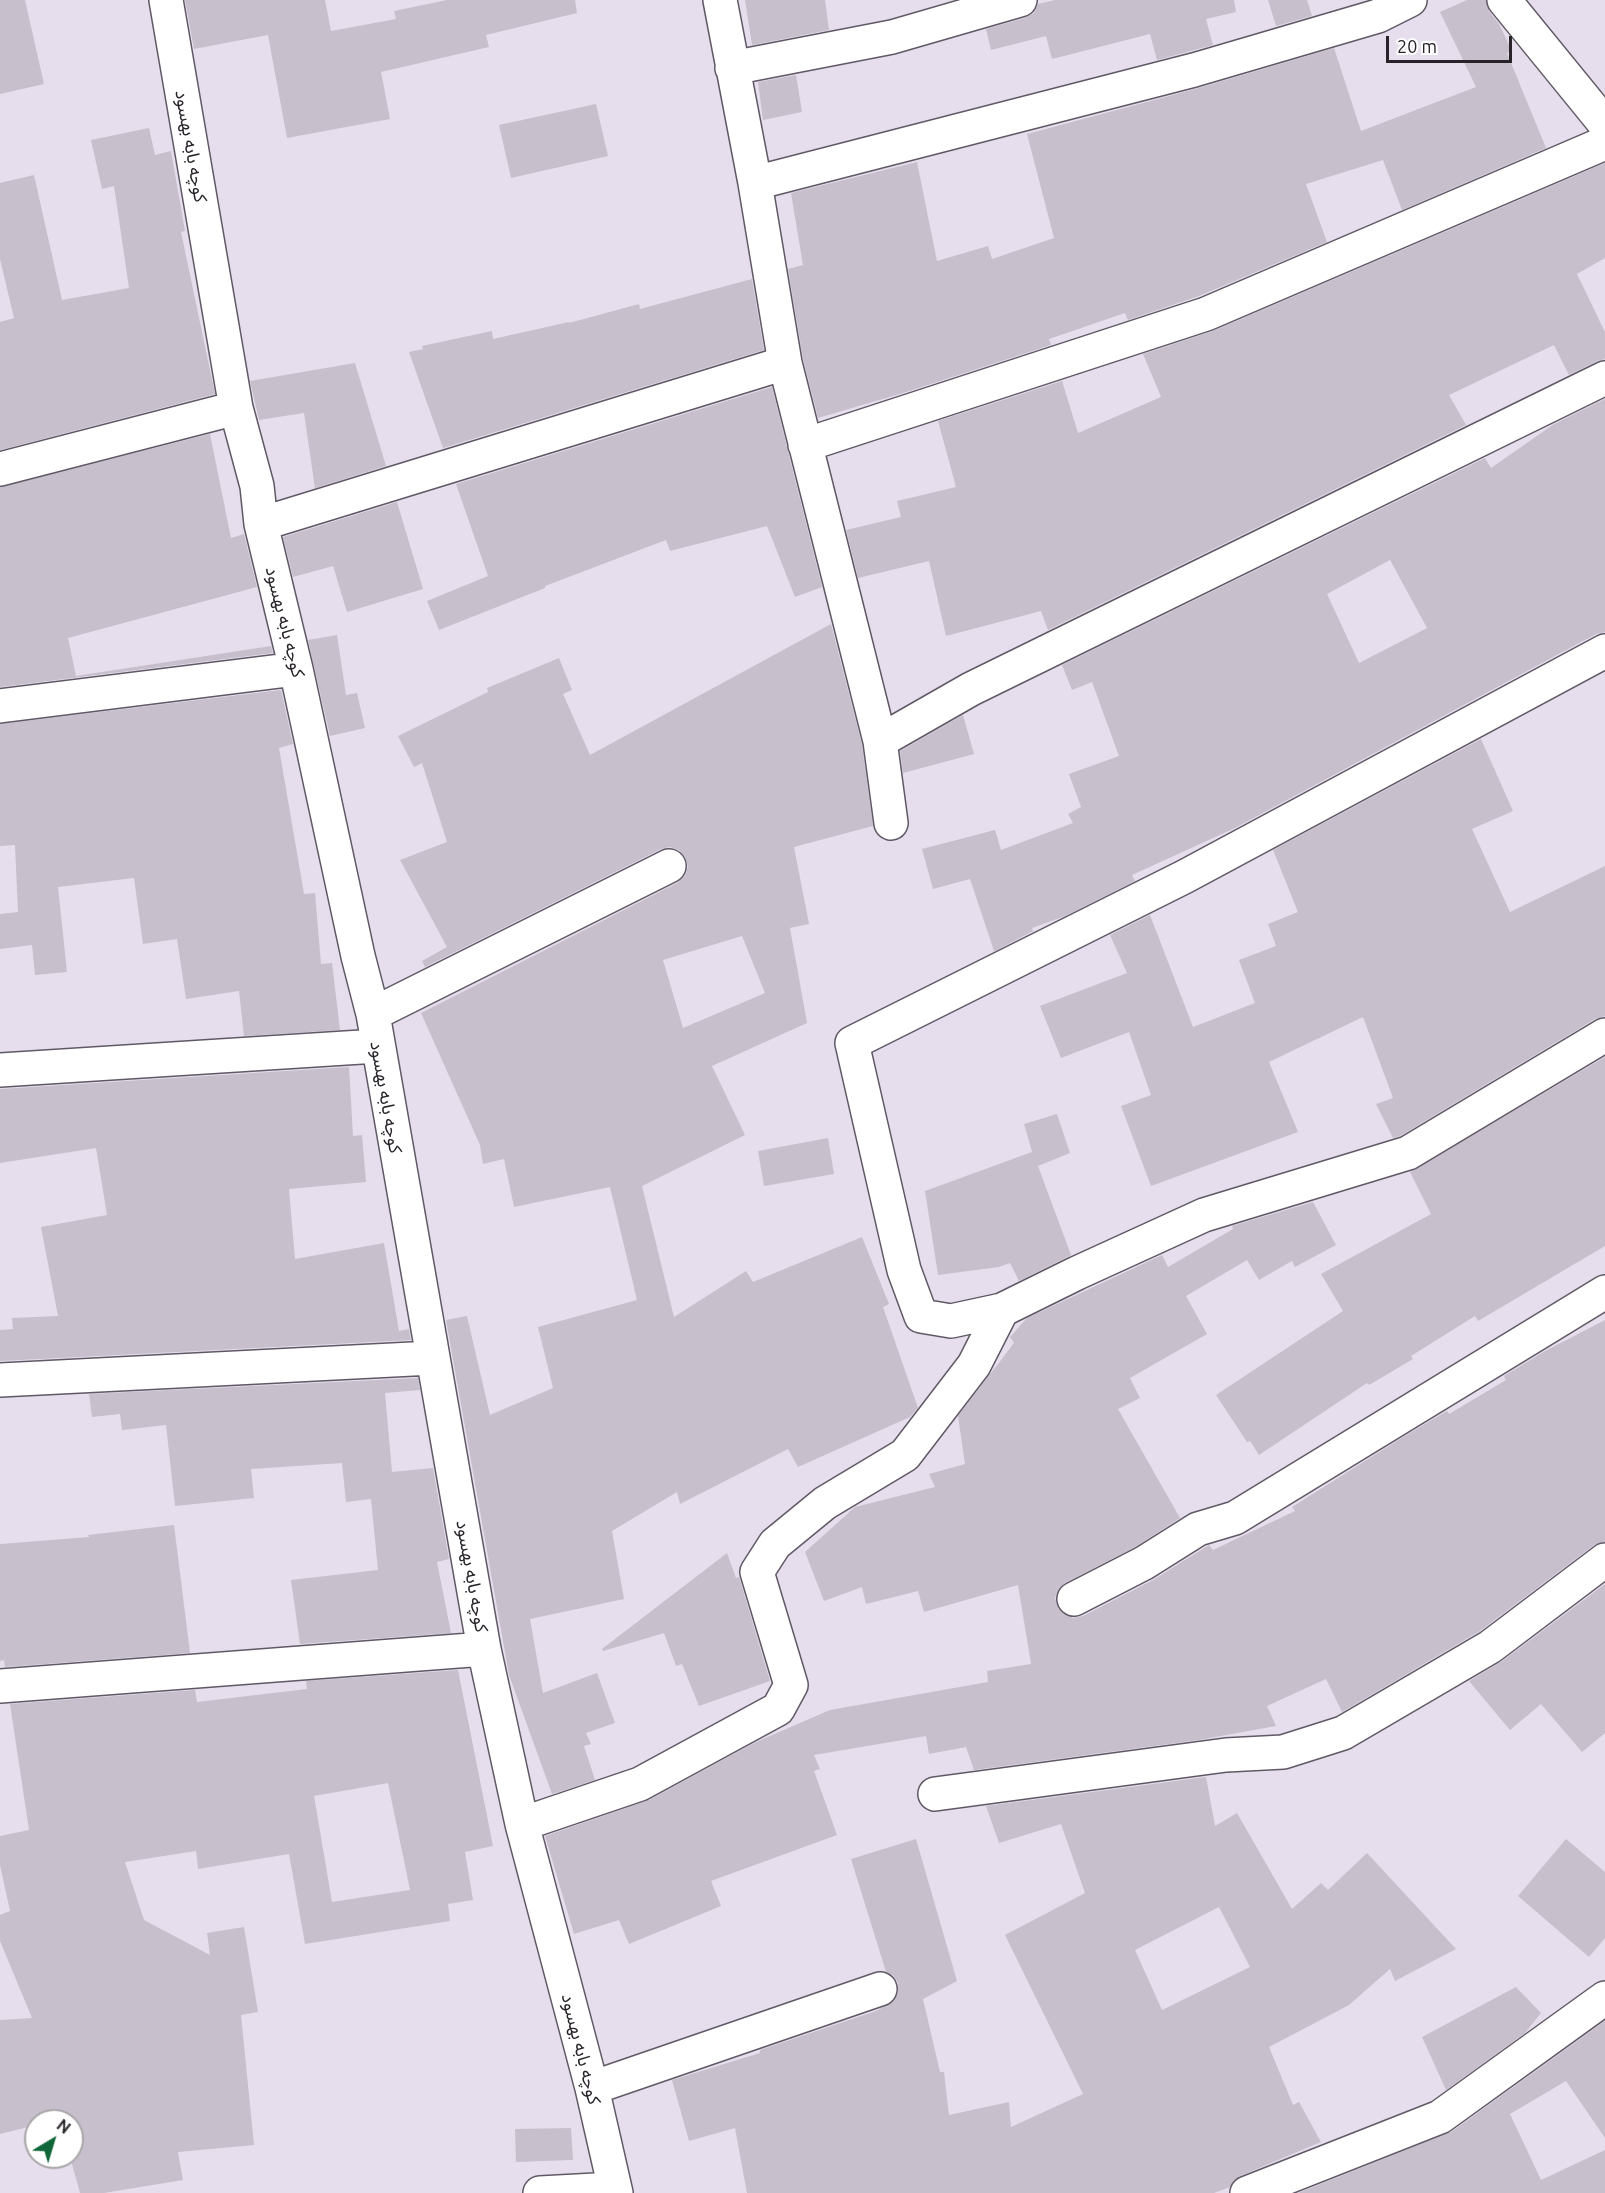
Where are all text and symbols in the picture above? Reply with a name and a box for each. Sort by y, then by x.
scale bar [1389,24,1515,62]
text: 20 m [1397,36,1437,56]
street label: کوچه بابه بهسود [171,88,211,204]
street label: کوچه بابه بهسود [261,564,309,680]
street label: کوچه بابه بهسود [366,1039,406,1155]
street label: کوچه بابه بهسود [452,1518,492,1634]
street label: کوچه بابه بهسود [557,1991,605,2107]
north arrow [24,2109,84,2169]
text: N [54,2116,74,2137]

